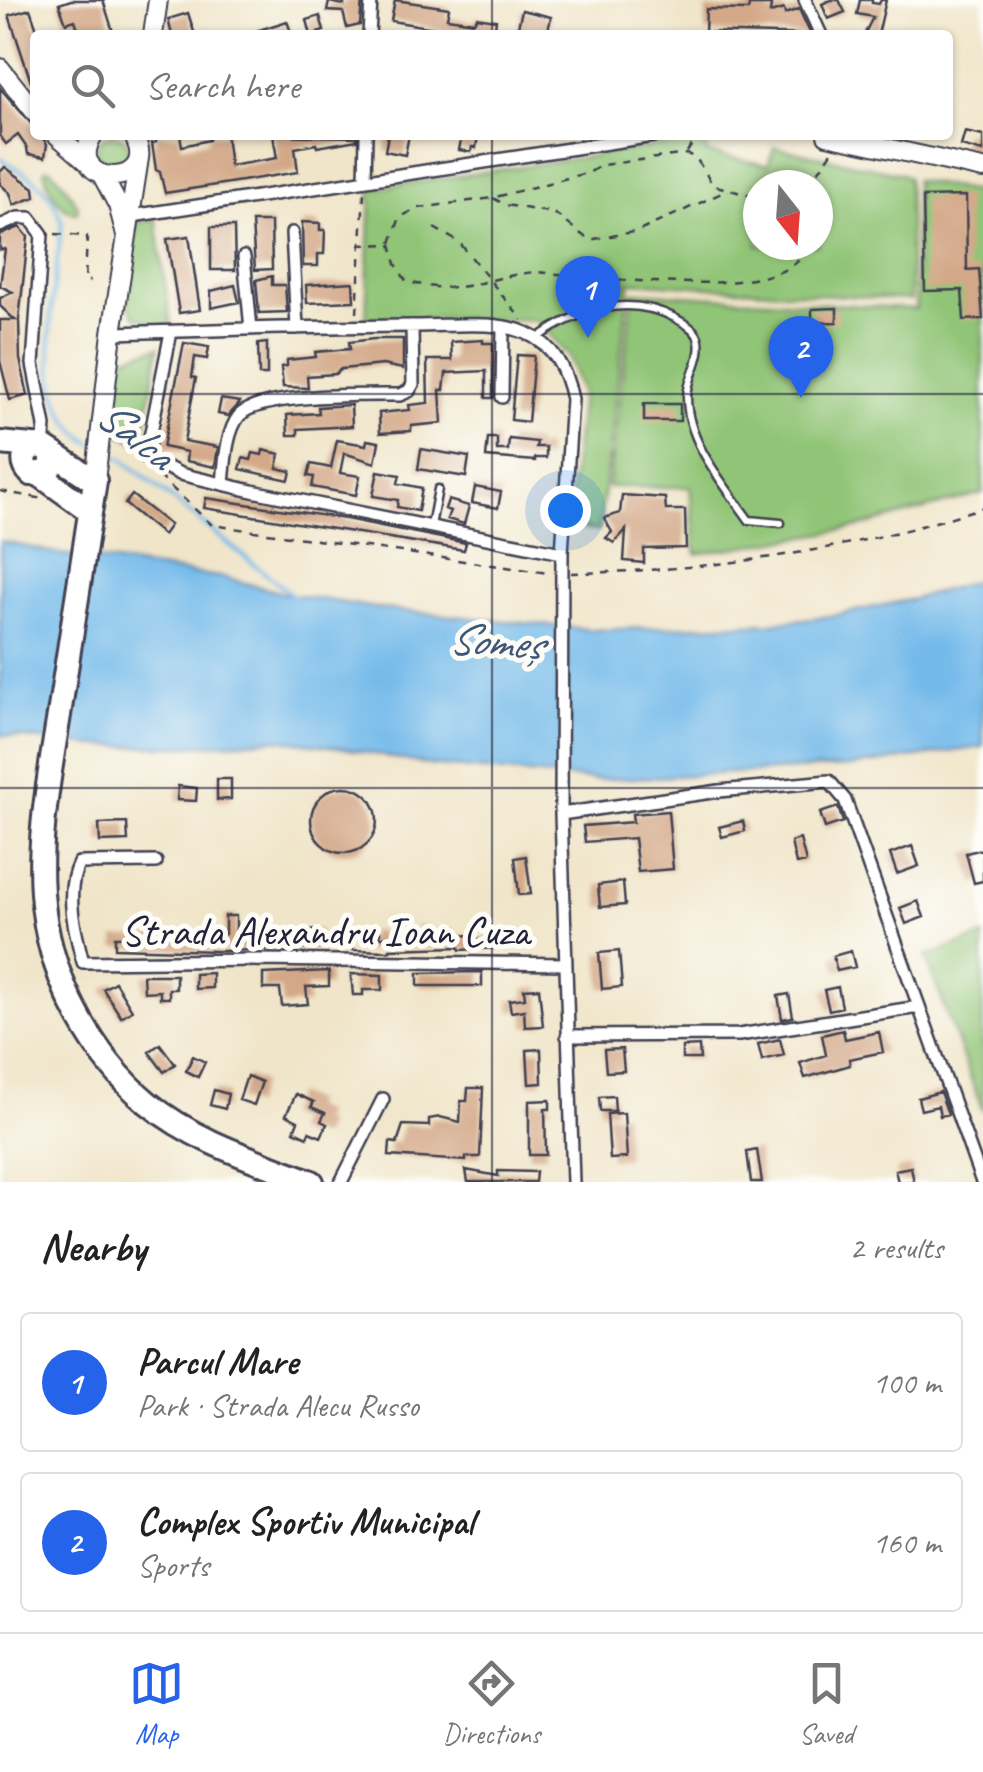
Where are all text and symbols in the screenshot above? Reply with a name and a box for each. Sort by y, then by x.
search box [30,30,953,140]
icon: search [65,58,120,113]
text: Search here [145,62,300,109]
north arrow [743,170,833,260]
pin: 1 [556,255,620,338]
pin: 2 [768,316,834,398]
water label: Salca [85,386,188,484]
your location [540,485,591,536]
water label: Someș [447,610,552,674]
street label: Strada Alexandru Ioan Cuza [121,905,533,958]
text: Nearby [40,1221,146,1274]
text: 2 results [849,1227,943,1268]
text: Parcul Mare [137,1338,298,1385]
text: 1 [67,1362,82,1403]
text: 100 m [872,1362,941,1403]
text: Park · Strada Alecu Russo [137,1385,419,1426]
text: Complex Sportiv Municipal [137,1498,474,1545]
text: 2 [67,1522,82,1563]
text: 160 m [872,1522,941,1563]
text: Sports [137,1545,209,1586]
tab: Map [129,1656,184,1751]
tab: Directions [443,1656,540,1751]
tab: Saved [799,1656,854,1751]

